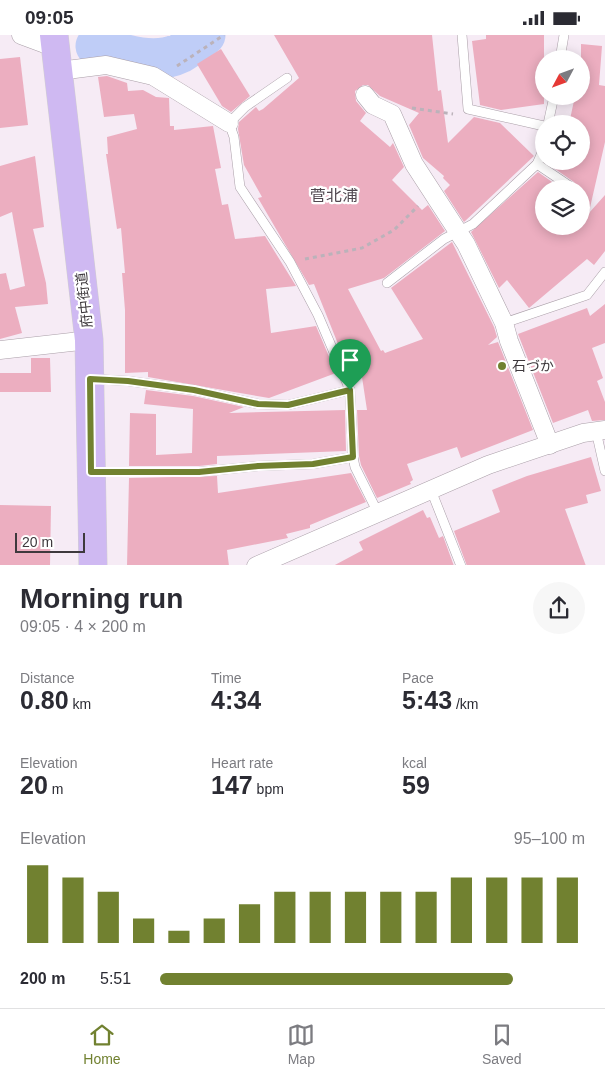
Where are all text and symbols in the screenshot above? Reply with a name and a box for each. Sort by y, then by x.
text: 09:05 [25,7,74,28]
north arrow [535,50,590,105]
map controls [535,50,590,235]
button: locate [535,115,590,170]
button: layers [535,180,590,235]
district label: 菅北浦 [310,187,358,204]
street label: 府中街道 [73,271,95,329]
pin [329,339,371,390]
icon: arrive [336,346,364,374]
place label: 石づか [512,358,554,374]
marker: 石づか [496,360,508,372]
scale bar [15,531,85,554]
text: 20 m [22,534,53,550]
button: share [533,582,585,634]
text: Morning run [20,583,183,614]
text: 09:05 · 4 × 200 m [20,618,146,635]
text: Distance [20,670,74,686]
text: Time [211,670,242,686]
text: Pace [402,670,434,686]
text: 0.80 [20,686,69,714]
text: 4:34 [211,686,261,714]
text: 5:43 [402,686,452,714]
text: km [69,696,91,712]
text: /km [452,696,479,712]
text: Elevation [20,755,78,771]
text: Heart rate [211,755,273,771]
text: kcal [402,755,427,771]
text: 20 [20,771,48,799]
text: 147 [211,771,253,799]
text: 59 [402,771,430,799]
text: m [48,781,63,797]
text: bpm [253,781,284,797]
text: Elevation [20,830,86,847]
text: 95–100 m [514,830,585,847]
text: 200 m [20,970,65,987]
text: 5:51 [100,970,131,987]
tab: Home [83,1021,121,1067]
tab: Map [287,1021,315,1067]
tab: Saved [482,1021,522,1067]

